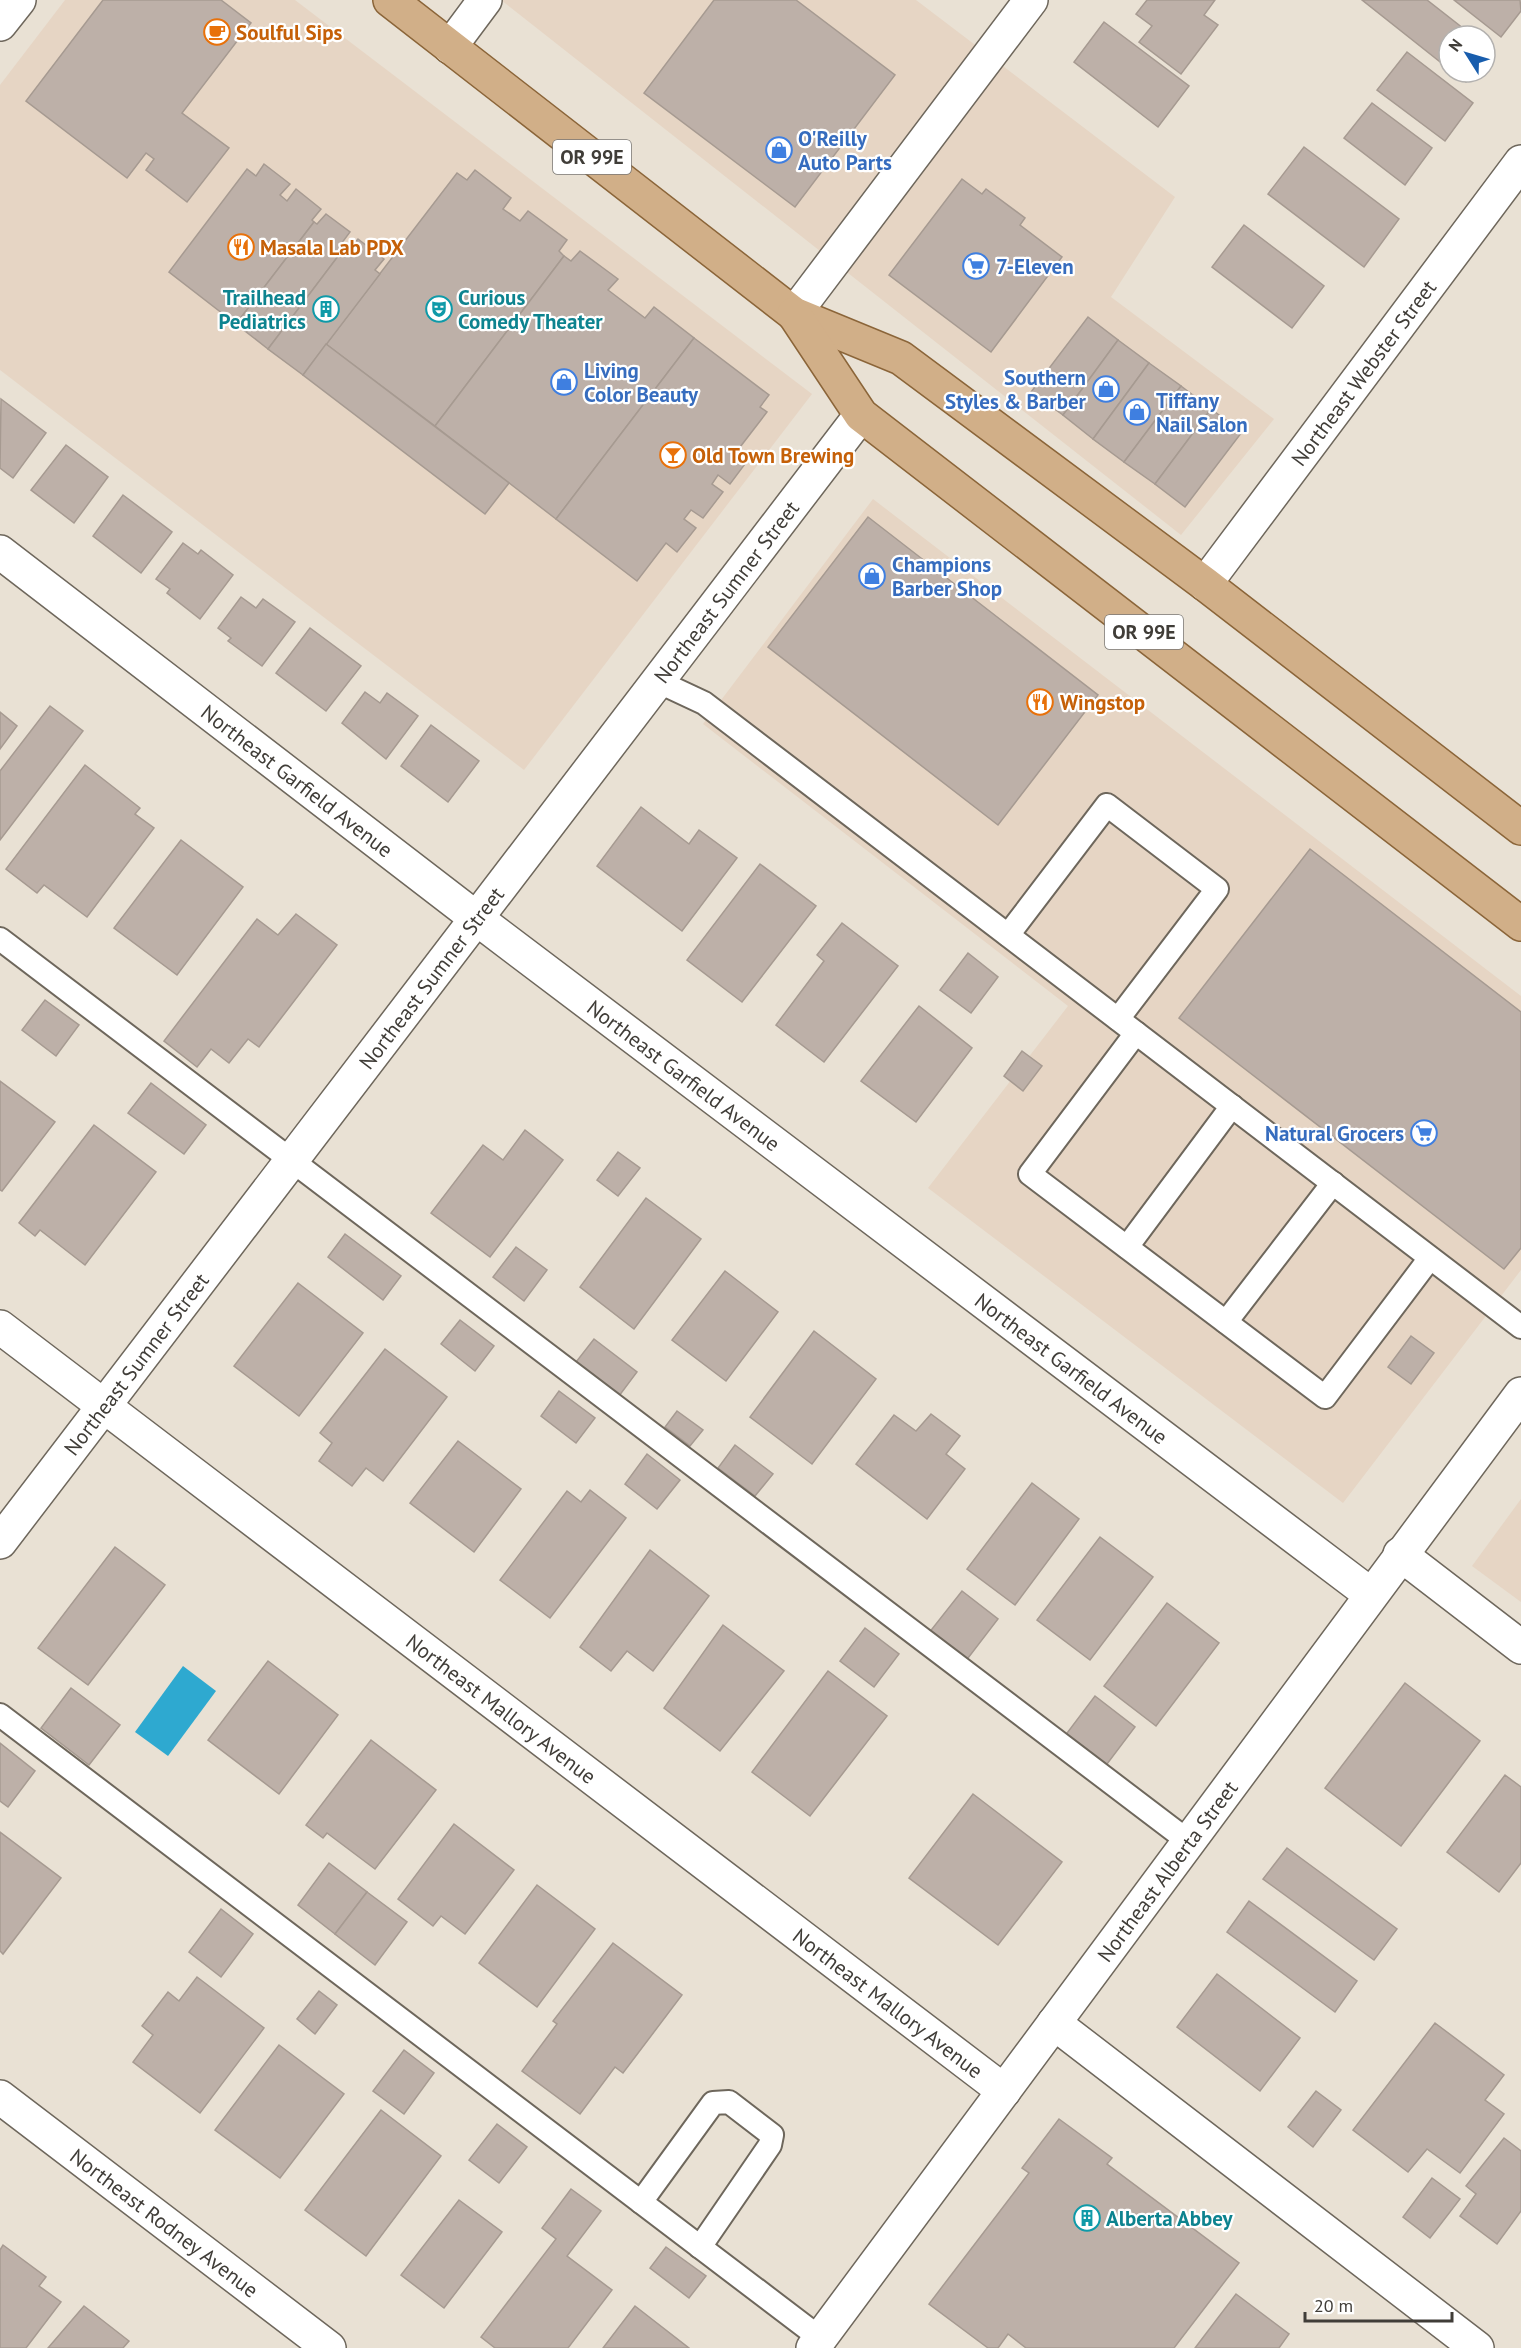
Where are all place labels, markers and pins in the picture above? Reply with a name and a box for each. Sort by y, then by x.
cafe icon: Soulful Sips [202,17,232,47]
place label: Soulful Sips [236,19,343,46]
place label: O'Reilly Auto Parts [798,125,892,176]
shop icon: O'Reilly Auto Parts [764,135,794,165]
restaurant icon: Masala Lab PDX [226,232,256,262]
place label: Masala Lab PDX [260,234,405,261]
supermarket icon: 7-Eleven [961,251,991,281]
place label: 7-Eleven [996,253,1074,280]
place label: Trailhead Pediatrics [218,284,306,335]
place label: Curious Comedy Theater [458,284,603,335]
building icon: Trailhead Pediatrics [311,294,341,324]
theatre icon: Curious Comedy Theater [424,294,454,324]
place label: Living Color Beauty [584,357,699,408]
place label: Southern Styles & Barber [945,364,1087,415]
shop icon: Living Color Beauty [549,367,579,397]
shop icon: Southern Styles & Barber [1091,374,1121,404]
place label: Tiffany Nail Salon [1156,387,1248,438]
shop icon: Tiffany Nail Salon [1122,397,1152,427]
bar icon: Old Town Brewing [658,440,688,470]
place label: Old Town Brewing [692,442,854,469]
place label: Champions Barber Shop [892,551,1002,602]
shop icon: Champions Barber Shop [857,561,887,591]
restaurant icon: Wingstop [1025,687,1055,717]
place label: Wingstop [1060,689,1145,716]
supermarket icon: Natural Grocers [1409,1118,1439,1148]
place label: Natural Grocers [1265,1120,1404,1147]
building icon: Alberta Abbey [1072,2203,1102,2233]
place label: Alberta Abbey [1106,2205,1234,2232]

